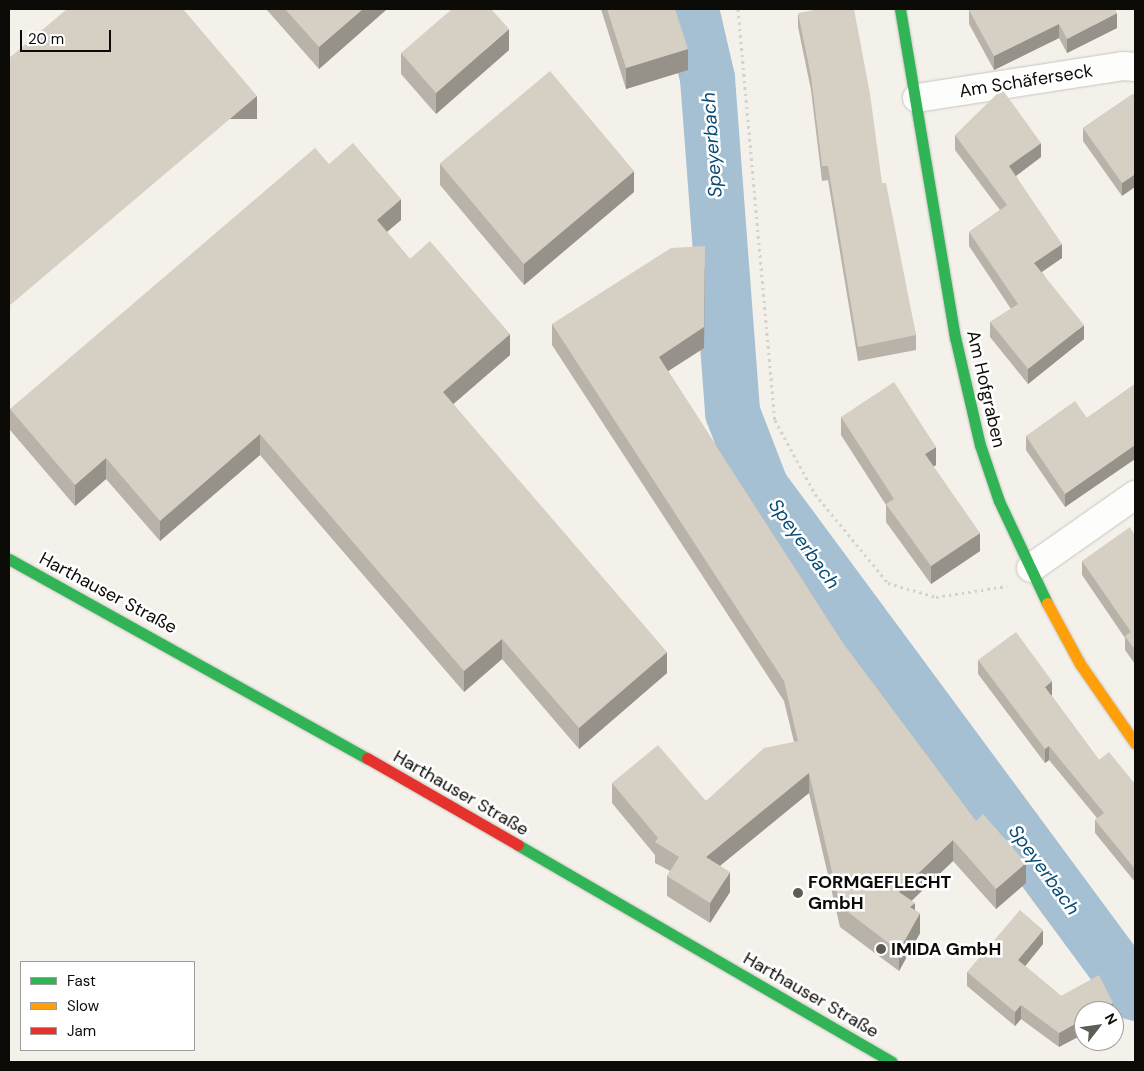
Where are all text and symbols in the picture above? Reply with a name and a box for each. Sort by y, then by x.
scale bar [22,20,114,52]
text: 20 m [28,29,64,49]
street label: Am Schäferseck [958,60,1094,102]
water label: Speyerbach [697,92,727,198]
street label: Am Hofgraben [962,328,1010,450]
water label: Speyerbach [764,495,844,593]
street label: Harthauser Straße [35,548,181,638]
street label: Harthauser Straße [389,745,533,841]
water label: Speyerbach [1004,821,1084,919]
place label: FORMGEFLECHT GmbH [808,872,951,914]
marker: FORMGEFLECHT GmbH [792,887,804,899]
place label: IMIDA GmbH [891,938,1001,960]
marker: IMIDA GmbH [875,943,887,955]
street label: Harthauser Straße [739,947,883,1043]
legend [20,961,195,1051]
text: Fast [67,971,96,991]
text: Slow [67,996,99,1016]
north arrow [1074,1001,1124,1051]
text: N [1101,1010,1121,1028]
text: Jam [67,1021,96,1041]

